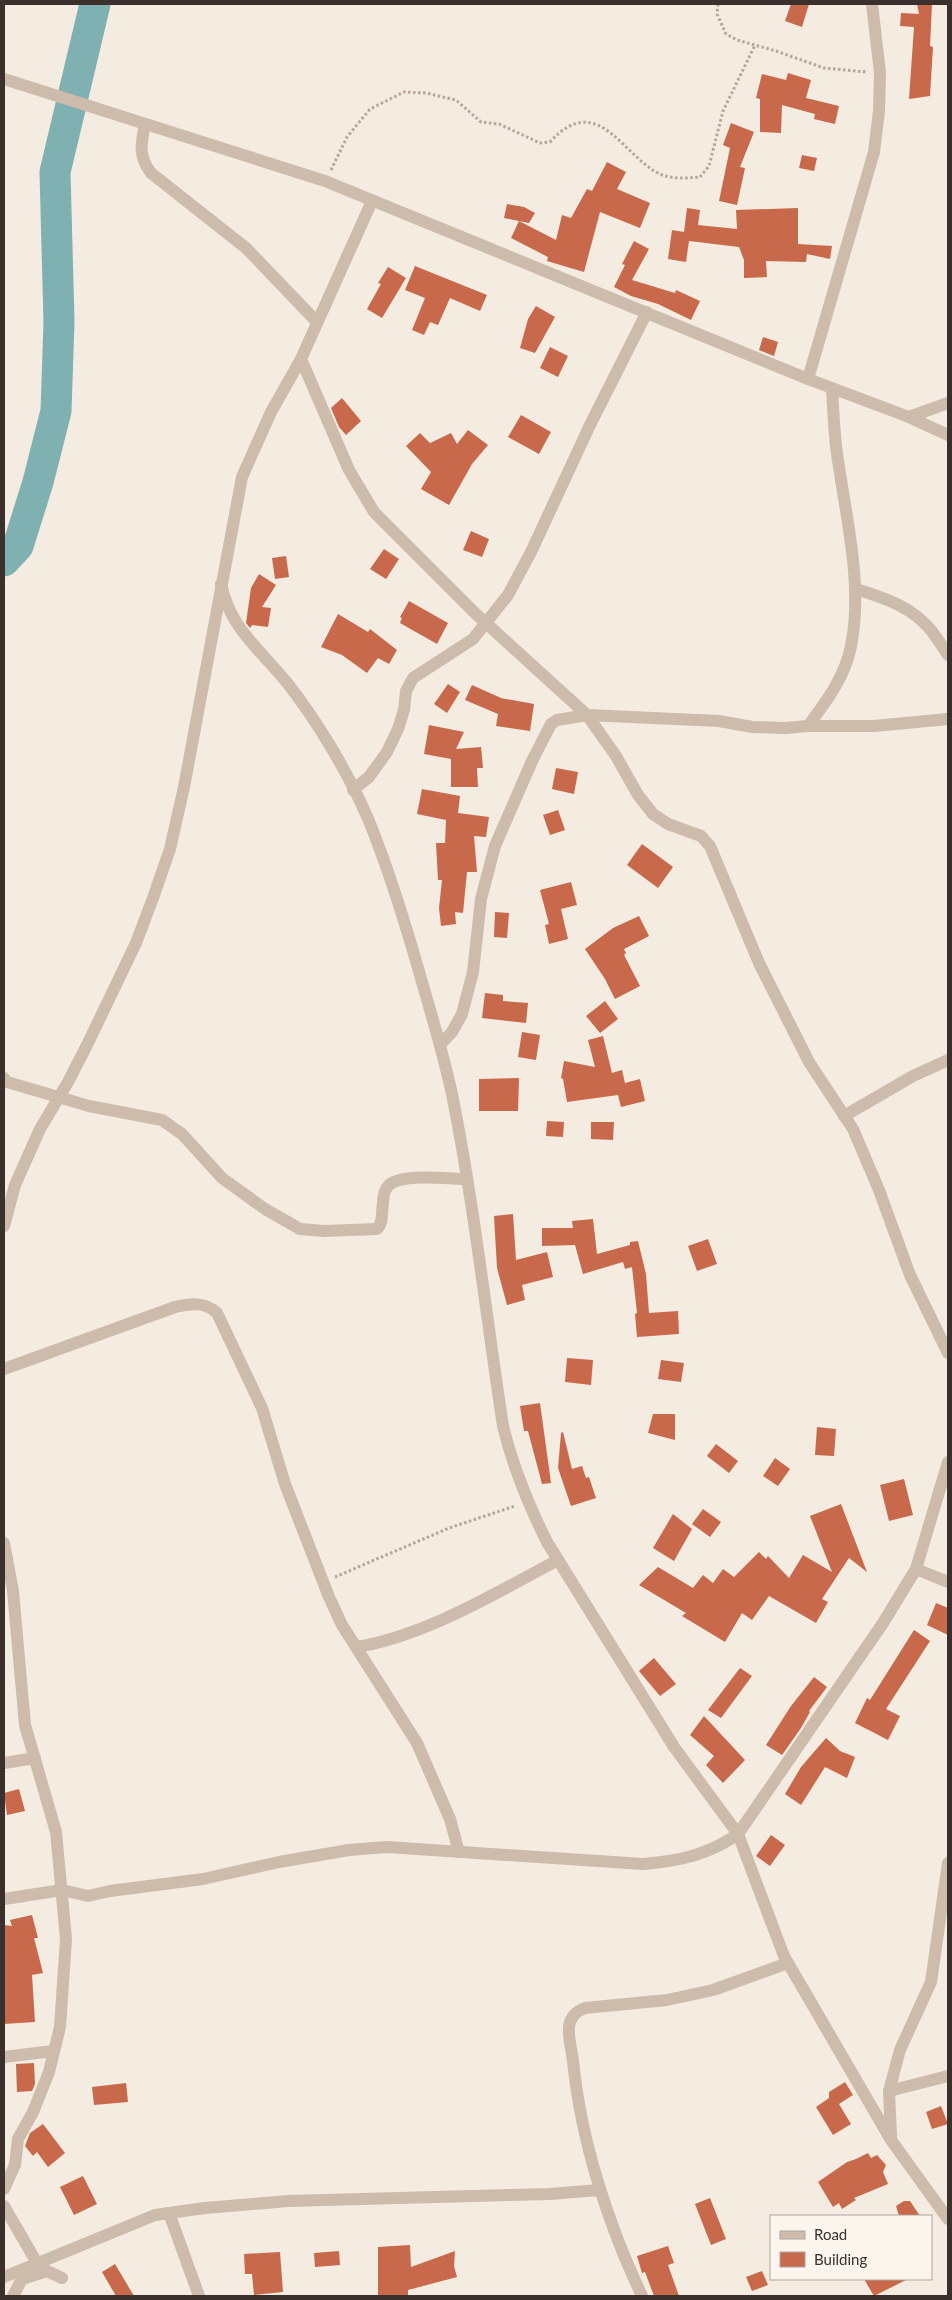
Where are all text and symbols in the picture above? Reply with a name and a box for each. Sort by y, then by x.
legend [770,2215,932,2280]
text: Road [814,2225,847,2243]
text: Building [814,2250,867,2268]

